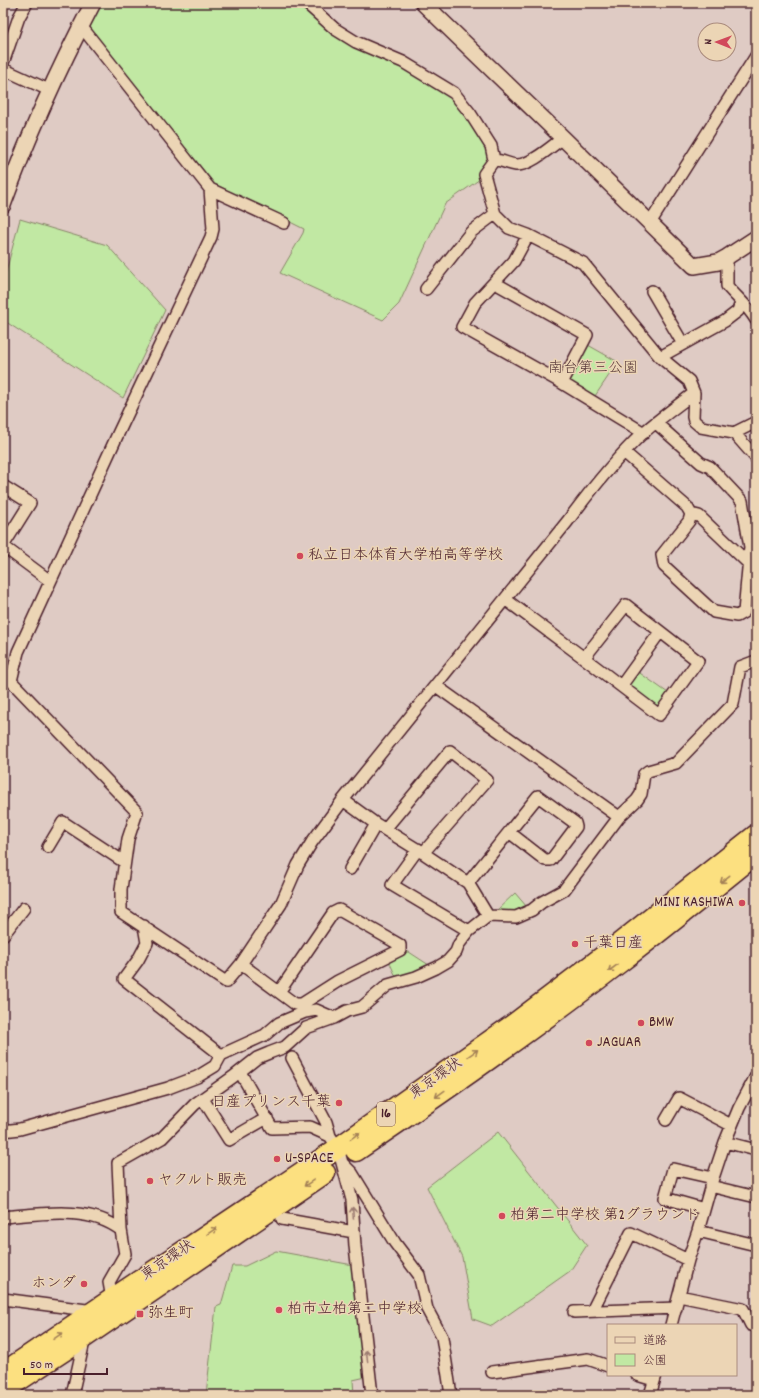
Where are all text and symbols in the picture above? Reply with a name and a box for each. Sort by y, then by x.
north arrow [697,22,737,62]
text: N [701,38,717,45]
park label: 南台第三公園 [548,358,638,380]
place label: 私立日本体育大学柏高等学校 [308,545,503,567]
marker: 私立日本体育大学柏高等学校 [295,551,305,561]
one-way arrow [720,874,731,883]
place label: MINI KASHIWA [654,892,734,914]
marker: MINI KASHIWA [737,898,747,908]
place label: 千葉日産 [583,933,643,955]
marker: 千葉日産 [570,939,580,949]
one-way arrow [607,964,618,972]
place label: BMW [649,1012,674,1034]
marker: BMW [636,1018,646,1028]
place label: JAGUAR [597,1032,641,1054]
marker: JAGUAR [584,1038,594,1048]
one-way arrow [467,1049,478,1057]
street label: 東京環状 [405,1053,467,1105]
one-way arrow [434,1090,445,1098]
place label: 日産プリンス千葉 [211,1092,331,1114]
marker: 日産プリンス千葉 [334,1098,344,1108]
road number: 16 [377,1102,395,1126]
one-way arrow [349,1132,360,1140]
place label: U-SPACE [285,1148,333,1170]
marker: U-SPACE [272,1154,282,1164]
place label: ヤクルト販売 [158,1170,247,1192]
marker: ヤクルト販売 [145,1176,155,1186]
one-way arrow [304,1179,315,1188]
place label: 柏第二中学校 第2グラウンド [510,1205,700,1227]
one-way arrow [349,1207,356,1220]
marker: 柏第二中学校 第2グラウンド [497,1211,507,1221]
one-way arrow [207,1227,218,1236]
street label: 東京環状 [137,1235,199,1287]
place label: ホンダ [32,1273,76,1295]
marker: ホンダ [79,1279,89,1289]
place label: 柏市立柏第二中学校 [287,1299,422,1321]
place label: 弥生町 [148,1303,194,1325]
marker: 柏市立柏第二中学校 [274,1305,284,1315]
marker: 弥生町 [135,1309,145,1319]
legend [607,1324,737,1376]
one-way arrow [53,1332,64,1340]
text: 道路 [643,1333,667,1350]
scale bar [24,1350,107,1376]
one-way arrow [364,1350,371,1363]
text: 公園 [643,1353,667,1370]
text: 50 m [30,1357,53,1374]

